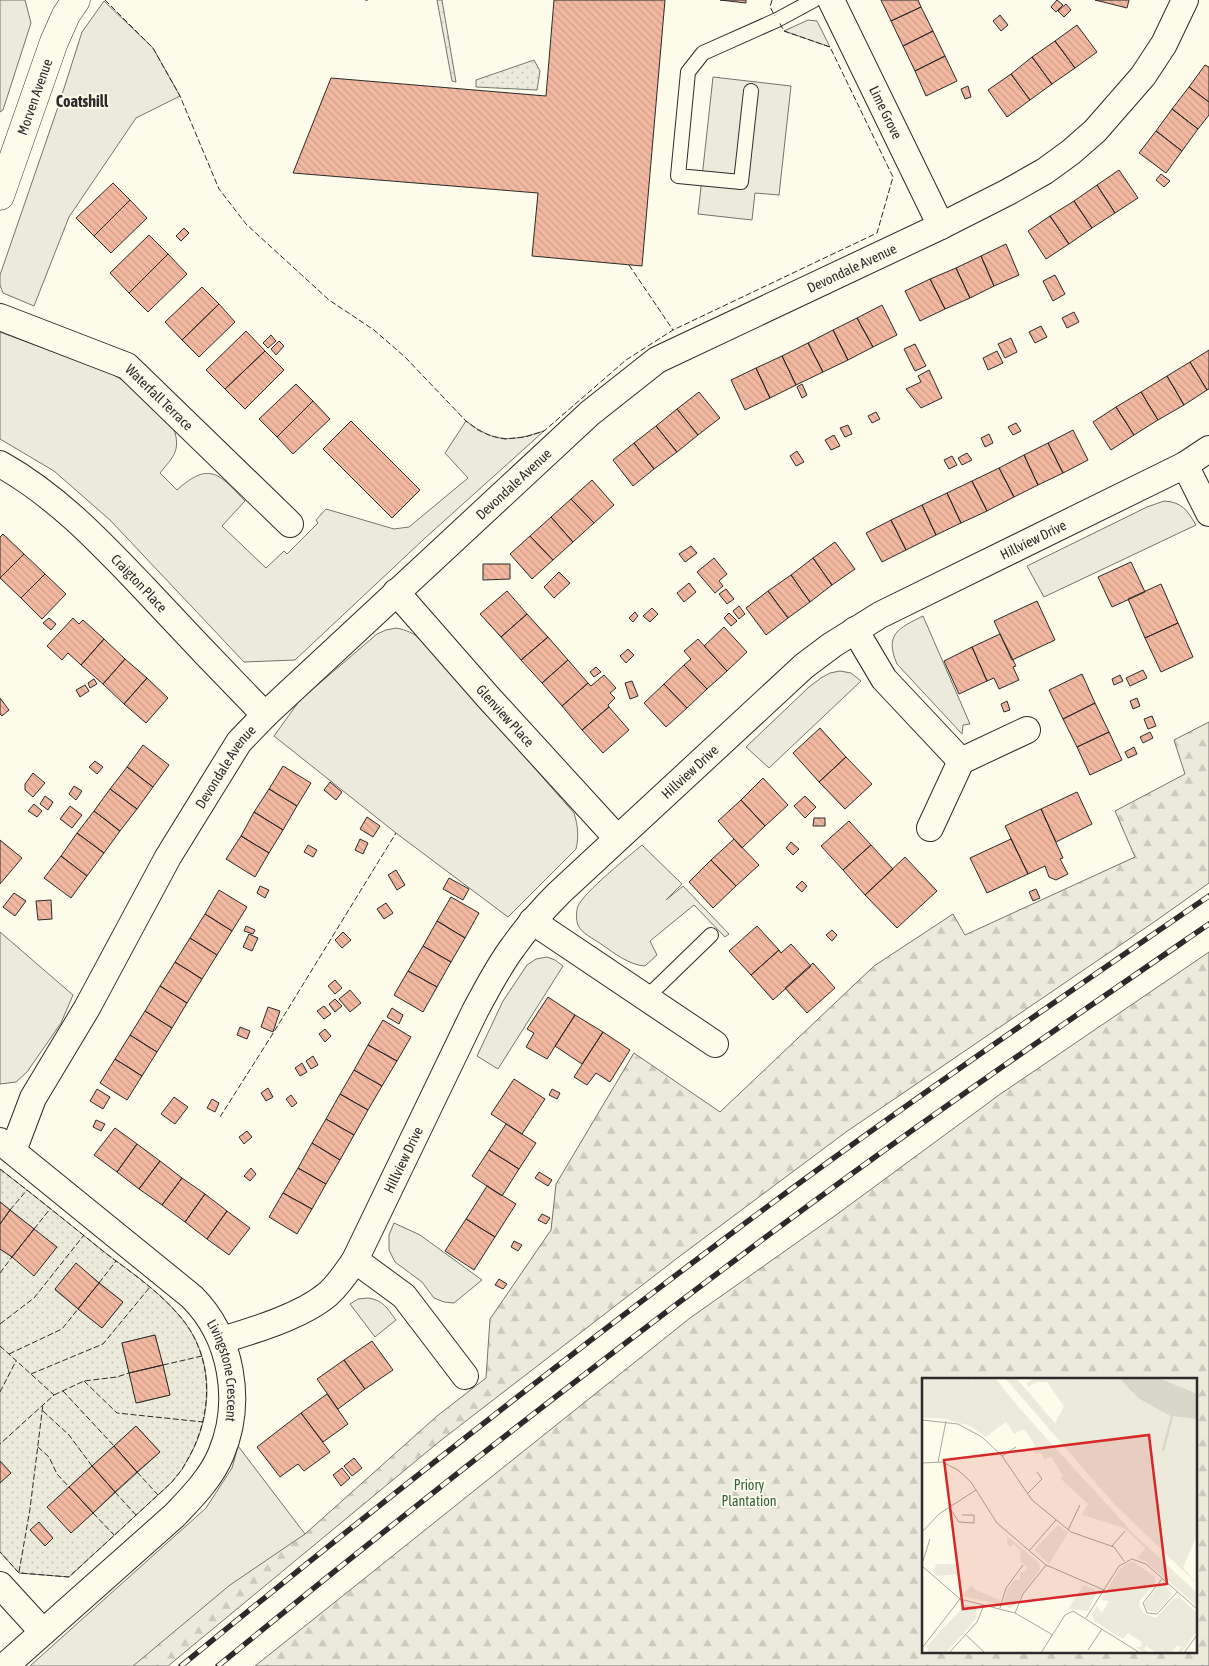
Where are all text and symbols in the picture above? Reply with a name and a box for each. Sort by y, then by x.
street label: Morven Avenue [14,57,55,137]
street label: Lime Grove [866,83,905,142]
district label: Coatshill [56,92,109,110]
street label: Devondale Avenue [805,240,899,296]
street label: Waterfall Terrace [122,361,196,434]
street label: Devondale Avenue [473,445,555,523]
street label: Hillview Drive [998,517,1069,563]
street label: Craigton Place [108,551,170,616]
street label: Glenview Place [473,681,537,750]
street label: Devondale Avenue [192,722,259,811]
street label: Hillview Drive [658,742,721,802]
street label: Hillview Drive [381,1124,426,1195]
street label: Livingstone Crescent [204,1316,240,1423]
inset map [922,1378,1196,1654]
park label: Priory Plantation [721,1477,777,1509]

